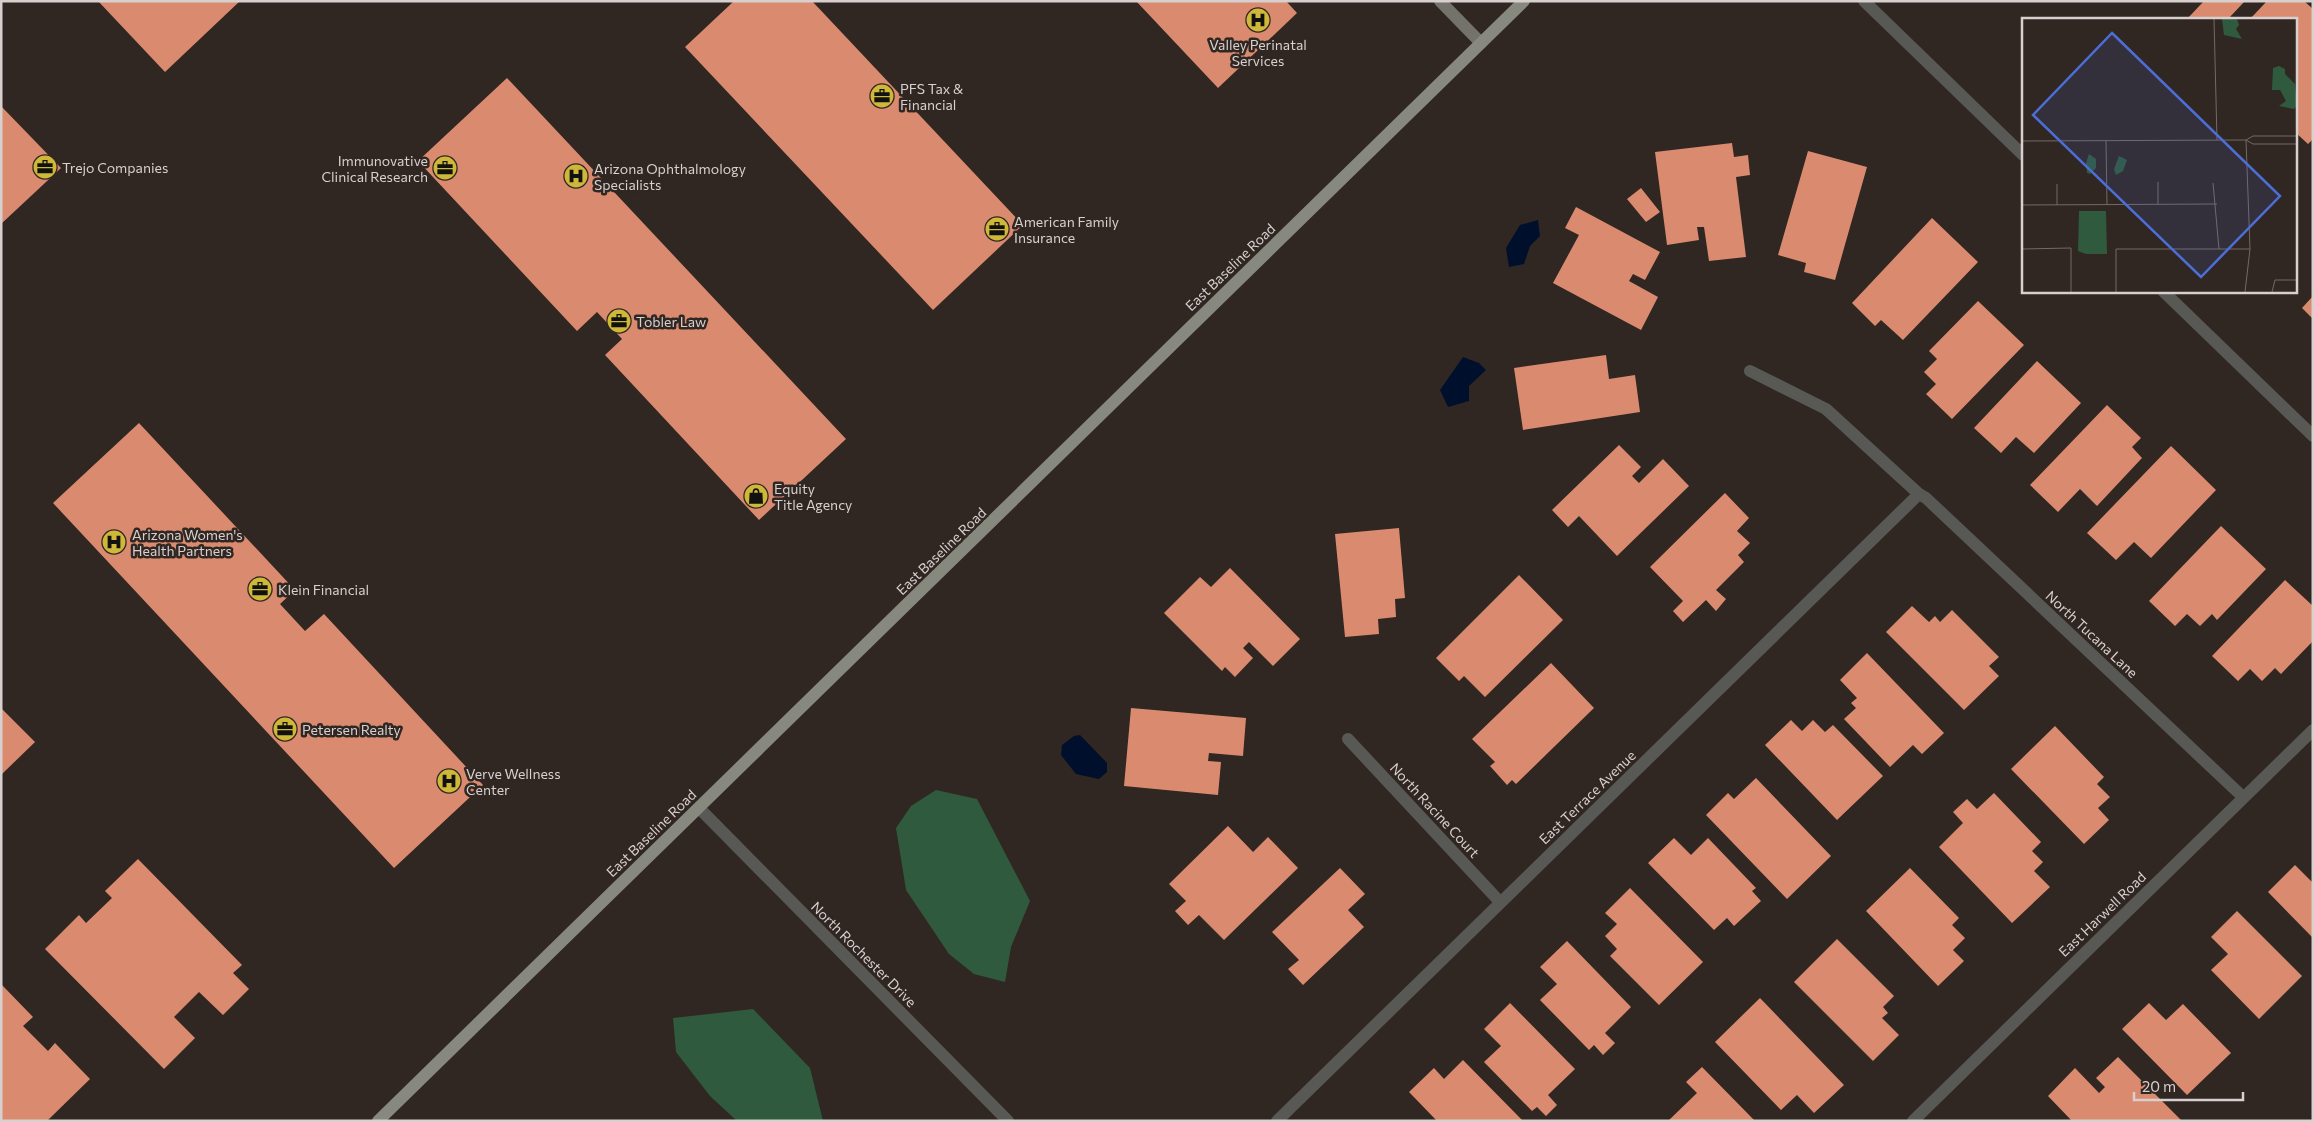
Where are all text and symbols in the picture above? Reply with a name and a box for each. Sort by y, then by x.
hospital icon: Valley Perinatal Services [1245,7,1271,33]
inset map [2022,18,2296,292]
place label: Valley Perinatal Services [1209,36,1307,69]
place label: PFS Tax & Financial [900,80,964,113]
office icon: PFS Tax & Financial [869,83,895,109]
place label: Immunovative Clinical Research [321,152,428,185]
office icon: Trejo Companies [32,154,58,180]
office icon: Immunovative Clinical Research [432,155,458,181]
place label: Trejo Companies [62,159,168,176]
place label: Arizona Ophthalmology Specialists [594,160,746,193]
hospital icon: Arizona Ophthalmology Specialists [563,163,589,189]
place label: American Family Insurance [1014,213,1119,246]
office icon: American Family Insurance [984,216,1010,242]
street label: East Baseline Road [1181,220,1279,314]
office icon: Tobler Law [606,308,632,334]
place label: Tobler Law [636,313,706,330]
place label: Equity Title Agency [774,480,852,513]
shop icon: Equity Title Agency [743,483,769,509]
street label: East Baseline Road [892,504,990,598]
place label: Arizona Women's Health Partners [132,526,243,559]
hospital icon: Arizona Women's Health Partners [101,529,127,555]
office icon: Klein Financial [247,576,273,602]
place label: Klein Financial [278,581,369,598]
street label: North Tucana Lane [2042,587,2142,681]
office icon: Petersen Realty [272,716,298,742]
place label: Petersen Realty [302,721,401,738]
street label: East Terrace Avenue [1535,747,1639,847]
street label: North Racine Court [1387,759,1483,861]
place label: Verve Wellness Center [466,765,561,798]
hospital icon: Verve Wellness Center [436,768,462,794]
street label: East Baseline Road [602,786,700,880]
street label: East Harwell Road [2055,868,2149,960]
street label: North Rochester Drive [808,898,920,1010]
scale bar [2134,1070,2243,1102]
text: 20 m [2142,1077,2176,1095]

